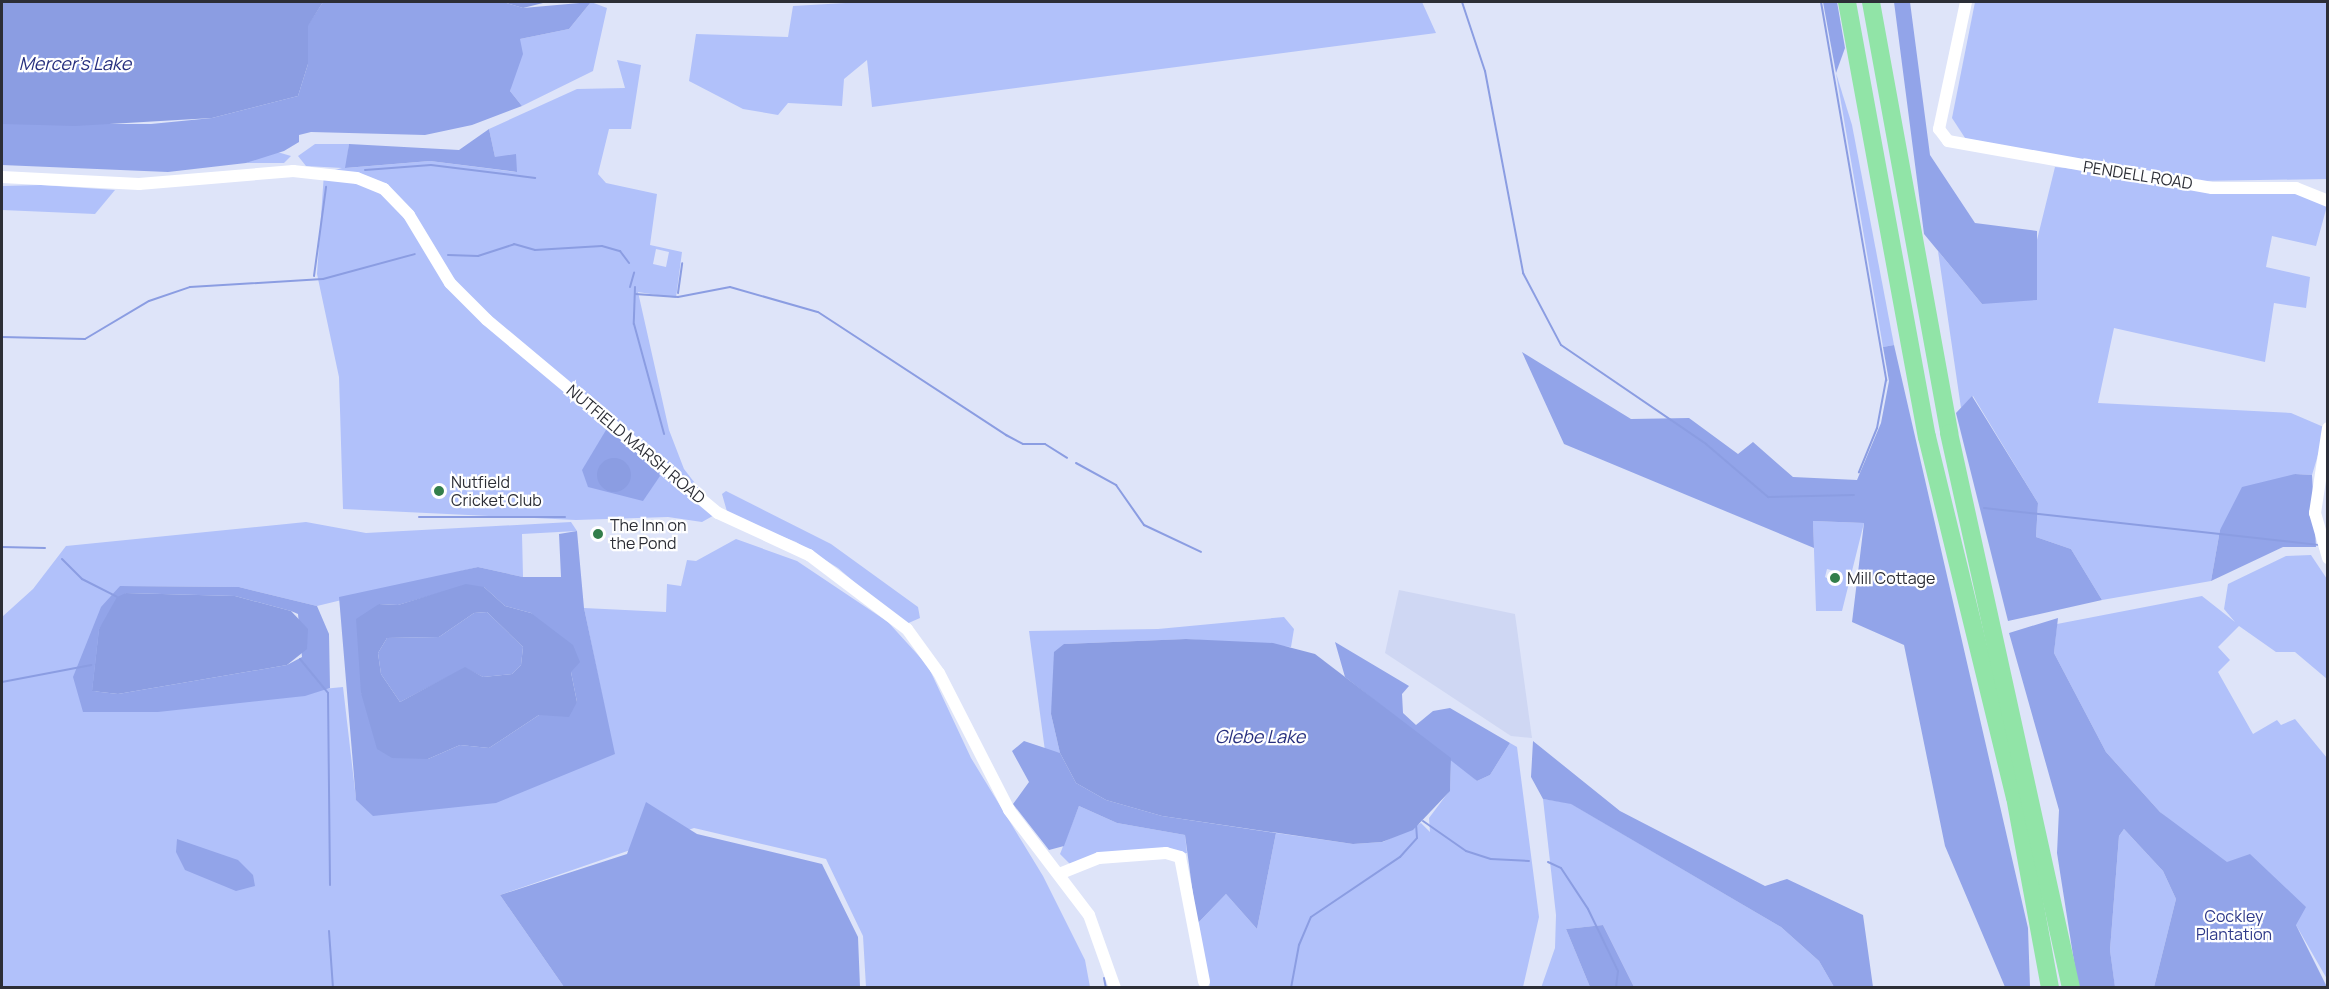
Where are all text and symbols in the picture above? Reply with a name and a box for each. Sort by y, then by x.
water label: Mercer's Lake [19,52,131,74]
street label: PENDELL ROAD [2082,157,2194,193]
street label: NUTFIELD MARSH ROAD [563,381,709,507]
place label: Nutfield Cricket Club [451,472,542,510]
marker: Nutfield Cricket Club [432,484,446,498]
place label: The Inn on the Pond [610,515,687,553]
marker: The Inn on the Pond [591,527,605,541]
place label: Mill Cottage [1847,568,1935,588]
marker: Mill Cottage [1828,571,1842,585]
water label: Glebe Lake [1215,725,1305,747]
park label: Cockley Plantation [2196,906,2272,944]

